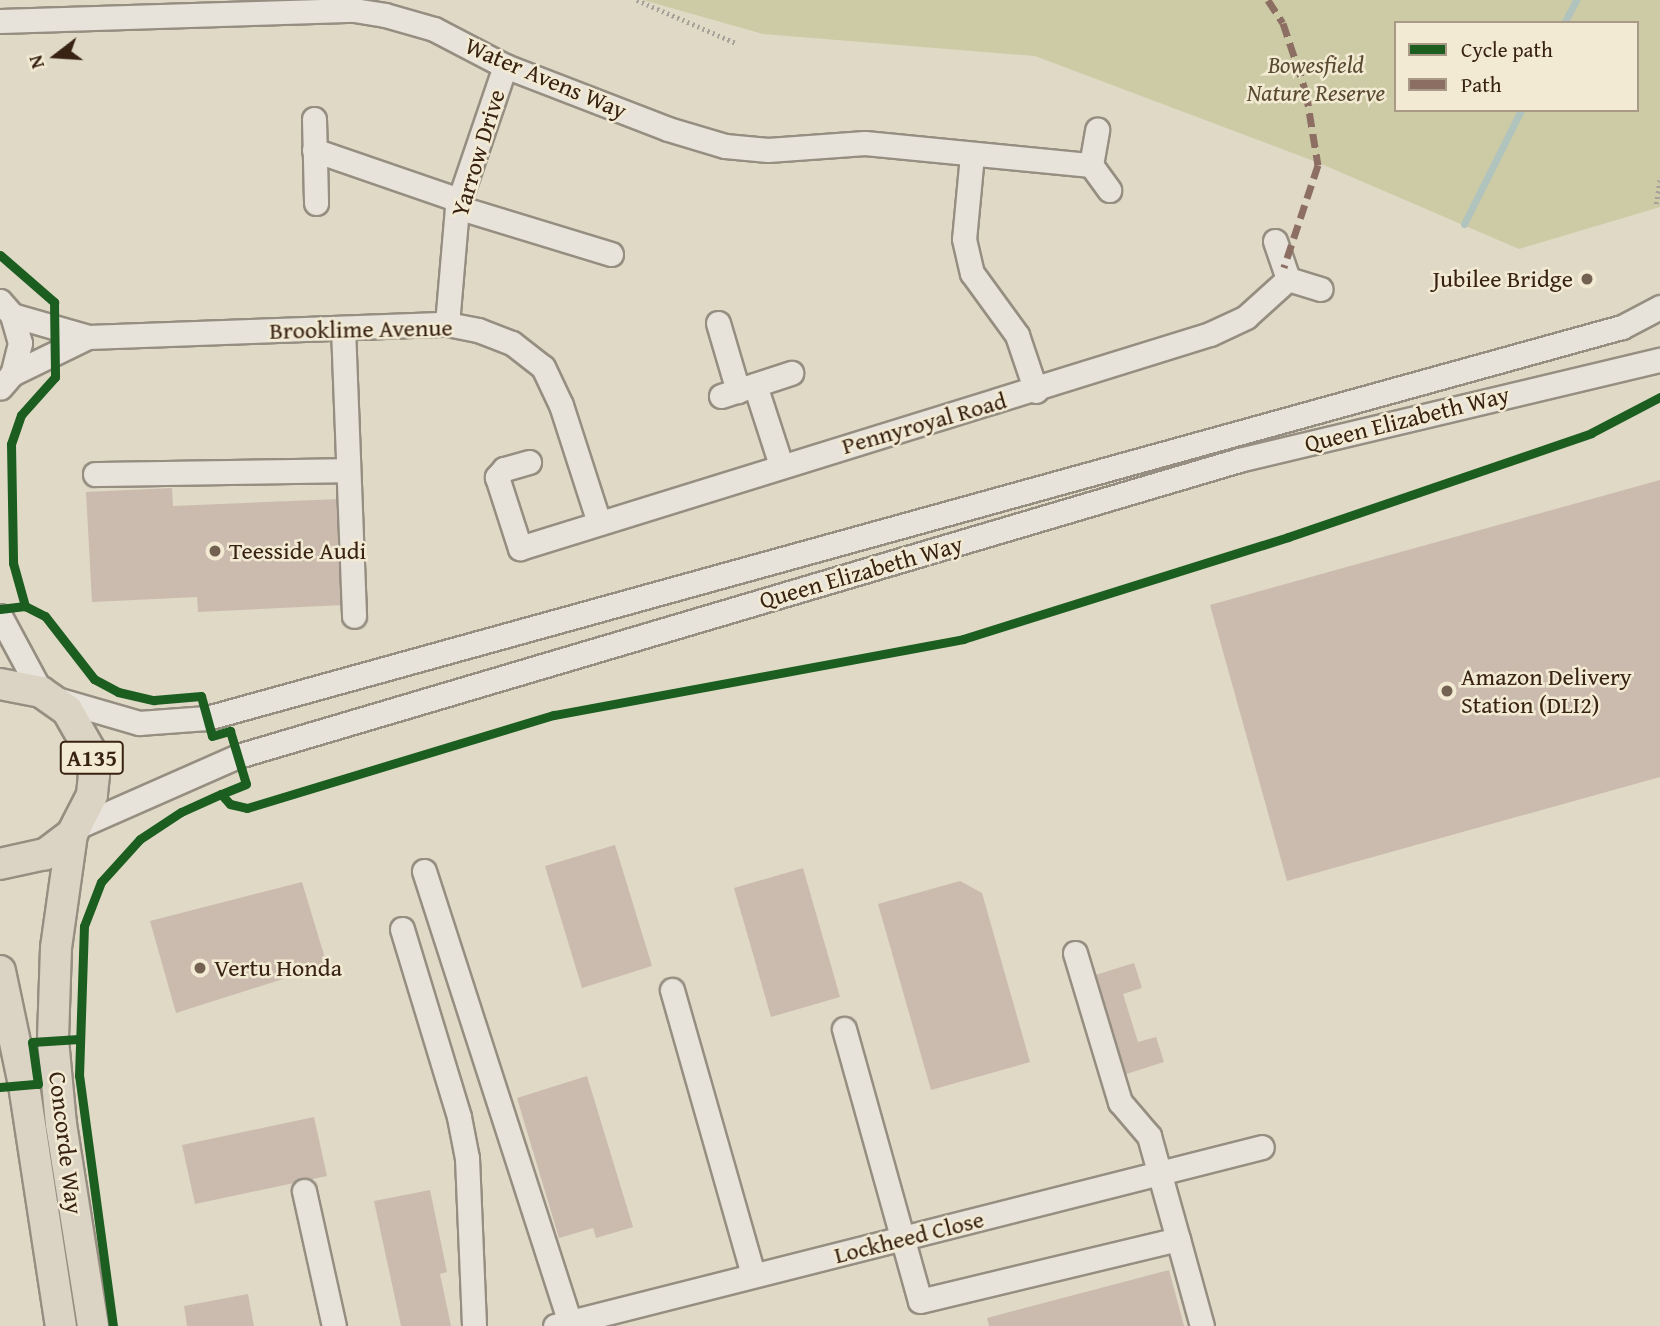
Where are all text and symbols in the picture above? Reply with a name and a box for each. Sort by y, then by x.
north arrow [21,21,91,91]
legend [1394,21,1639,112]
street label: Water Avens Way [461,31,631,125]
text: Cycle path [1461,34,1553,65]
park label: Bowesfield Nature Reserve [1247,51,1385,107]
text: N [21,52,51,72]
text: Path [1461,69,1501,100]
street label: Yarrow Drive [445,86,511,220]
place label: Jubilee Bridge [1433,265,1573,293]
marker: Jubilee Bridge [1579,271,1595,287]
street label: Brooklime Avenue [269,313,453,345]
street label: Queen Elizabeth Way [1302,380,1512,458]
street label: Pennyroyal Road [838,386,1010,460]
street label: Queen Elizabeth Way [756,529,966,615]
place label: Teesside Audi [229,537,366,565]
marker: Teesside Audi [207,543,223,559]
place label: Amazon Delivery Station (DLI2) [1461,663,1632,719]
marker: Amazon Delivery Station (DLI2) [1439,683,1455,699]
road number: A135 [59,738,125,778]
place label: Vertu Honda [214,954,342,982]
marker: Vertu Honda [192,960,208,976]
street label: Concorde Way [43,1070,89,1216]
street label: Lockheed Close [831,1204,987,1270]

